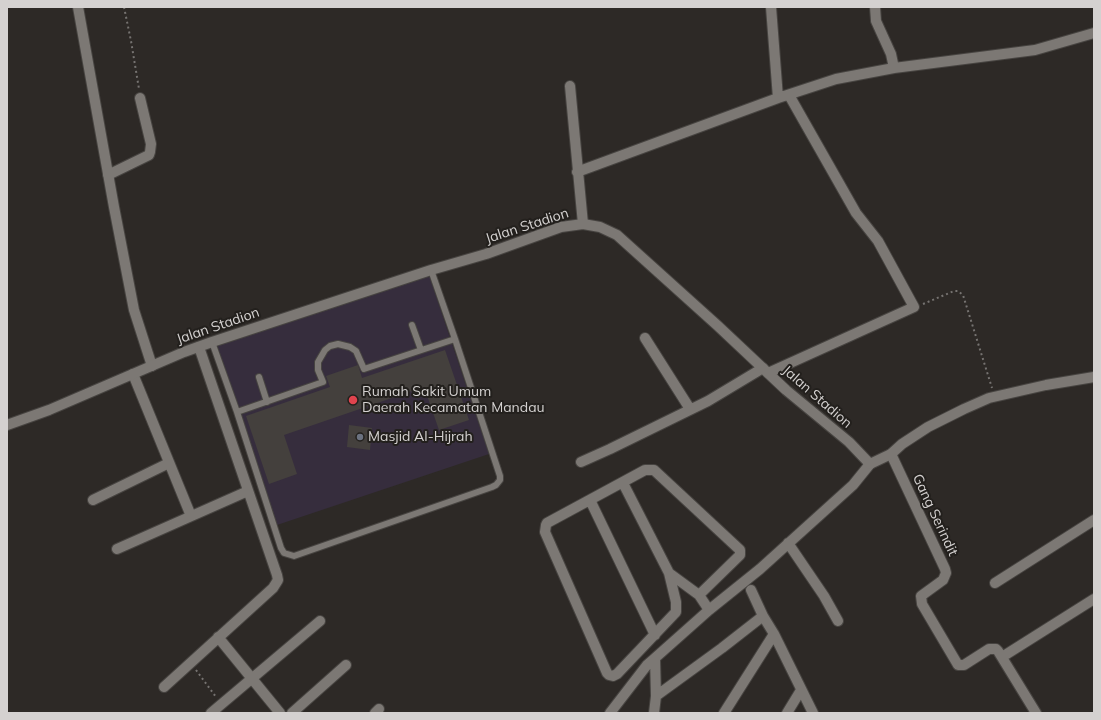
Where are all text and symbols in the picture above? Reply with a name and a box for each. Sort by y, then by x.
street label: Jalan Stadion [483,205,571,247]
street label: Jalan Stadion [174,304,262,348]
street label: Jalan Stadion [779,362,855,432]
place label: Rumah Sakit Umum Daerah Kecamatan Mandau [362,384,545,416]
marker: Rumah Sakit Umum Daerah Kecamatan Mandau [347,394,359,406]
place label: Masjid Al-Hijrah [368,429,473,445]
marker: Masjid Al-Hijrah [355,432,365,442]
street label: Gang Serindit [909,471,961,559]

